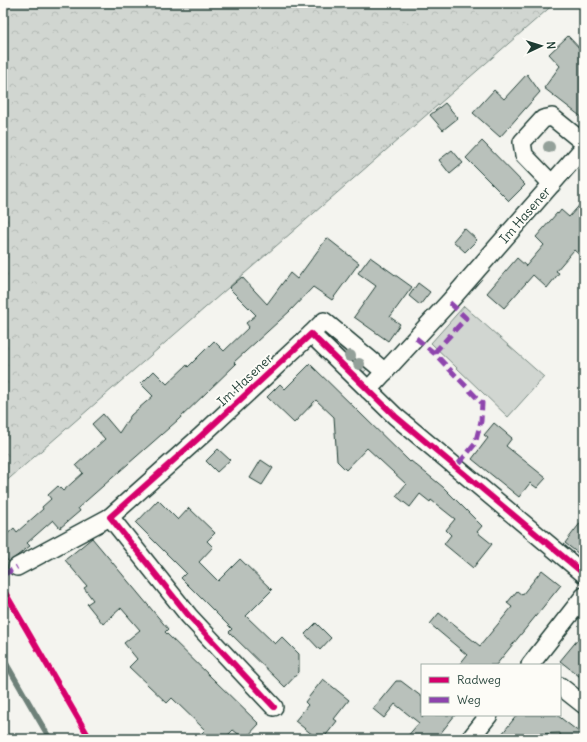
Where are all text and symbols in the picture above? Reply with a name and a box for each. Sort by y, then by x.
north arrow [521,26,561,66]
text: N [544,41,558,50]
street label: Im Hasener [496,183,555,247]
street label: Im Hasener [214,350,277,410]
legend [421,664,561,716]
text: Radweg [457,672,501,687]
text: Weg [457,692,481,707]

